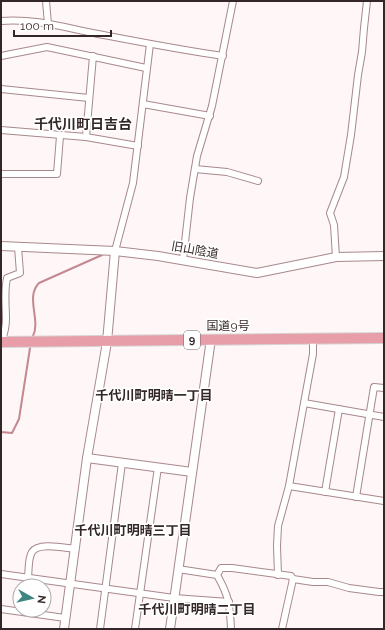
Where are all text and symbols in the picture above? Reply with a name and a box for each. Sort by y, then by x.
scale bar [14,12,111,38]
text: 100 m [20,19,54,33]
district label: 千代川町日吉台 [34,116,132,132]
street label: 旧山陰道 [170,239,220,261]
street label: 国道9号 [206,319,250,333]
road number: 9 [184,331,200,349]
district label: 千代川町明晴一丁目 [95,388,213,403]
district label: 千代川町明晴三丁目 [74,523,192,538]
north arrow [12,578,52,618]
text: N [34,594,48,604]
district label: 千代川町明晴二丁目 [138,602,256,617]

